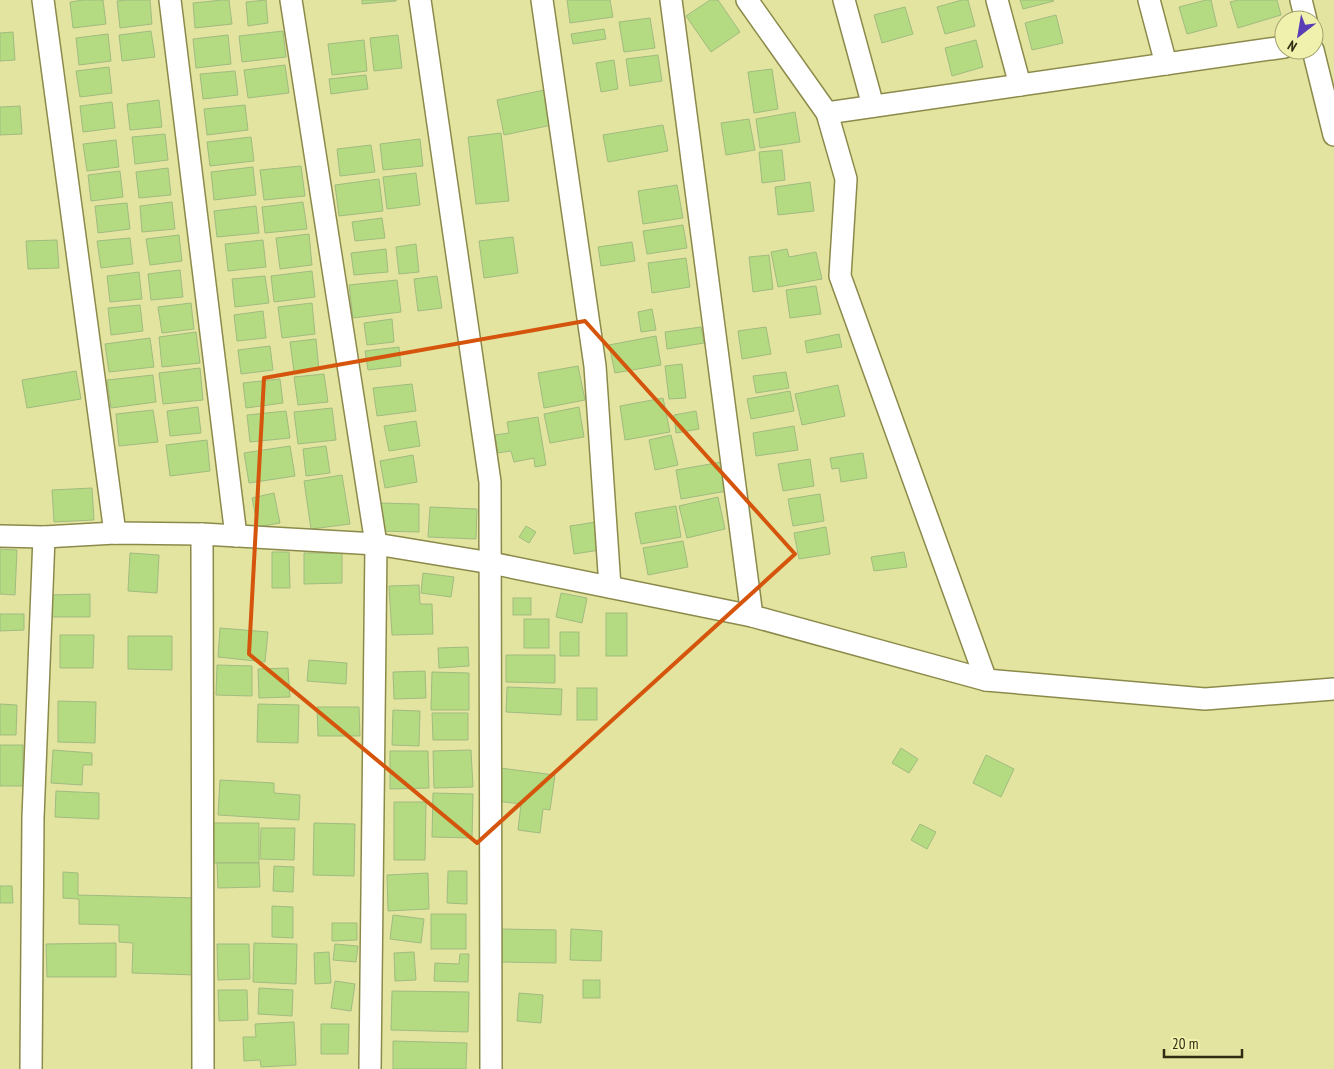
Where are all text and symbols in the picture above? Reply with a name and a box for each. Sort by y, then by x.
north arrow [1274,10,1324,60]
text: N [1284,36,1300,56]
scale bar [1164,1026,1242,1058]
text: 20 m [1172,1034,1198,1053]

